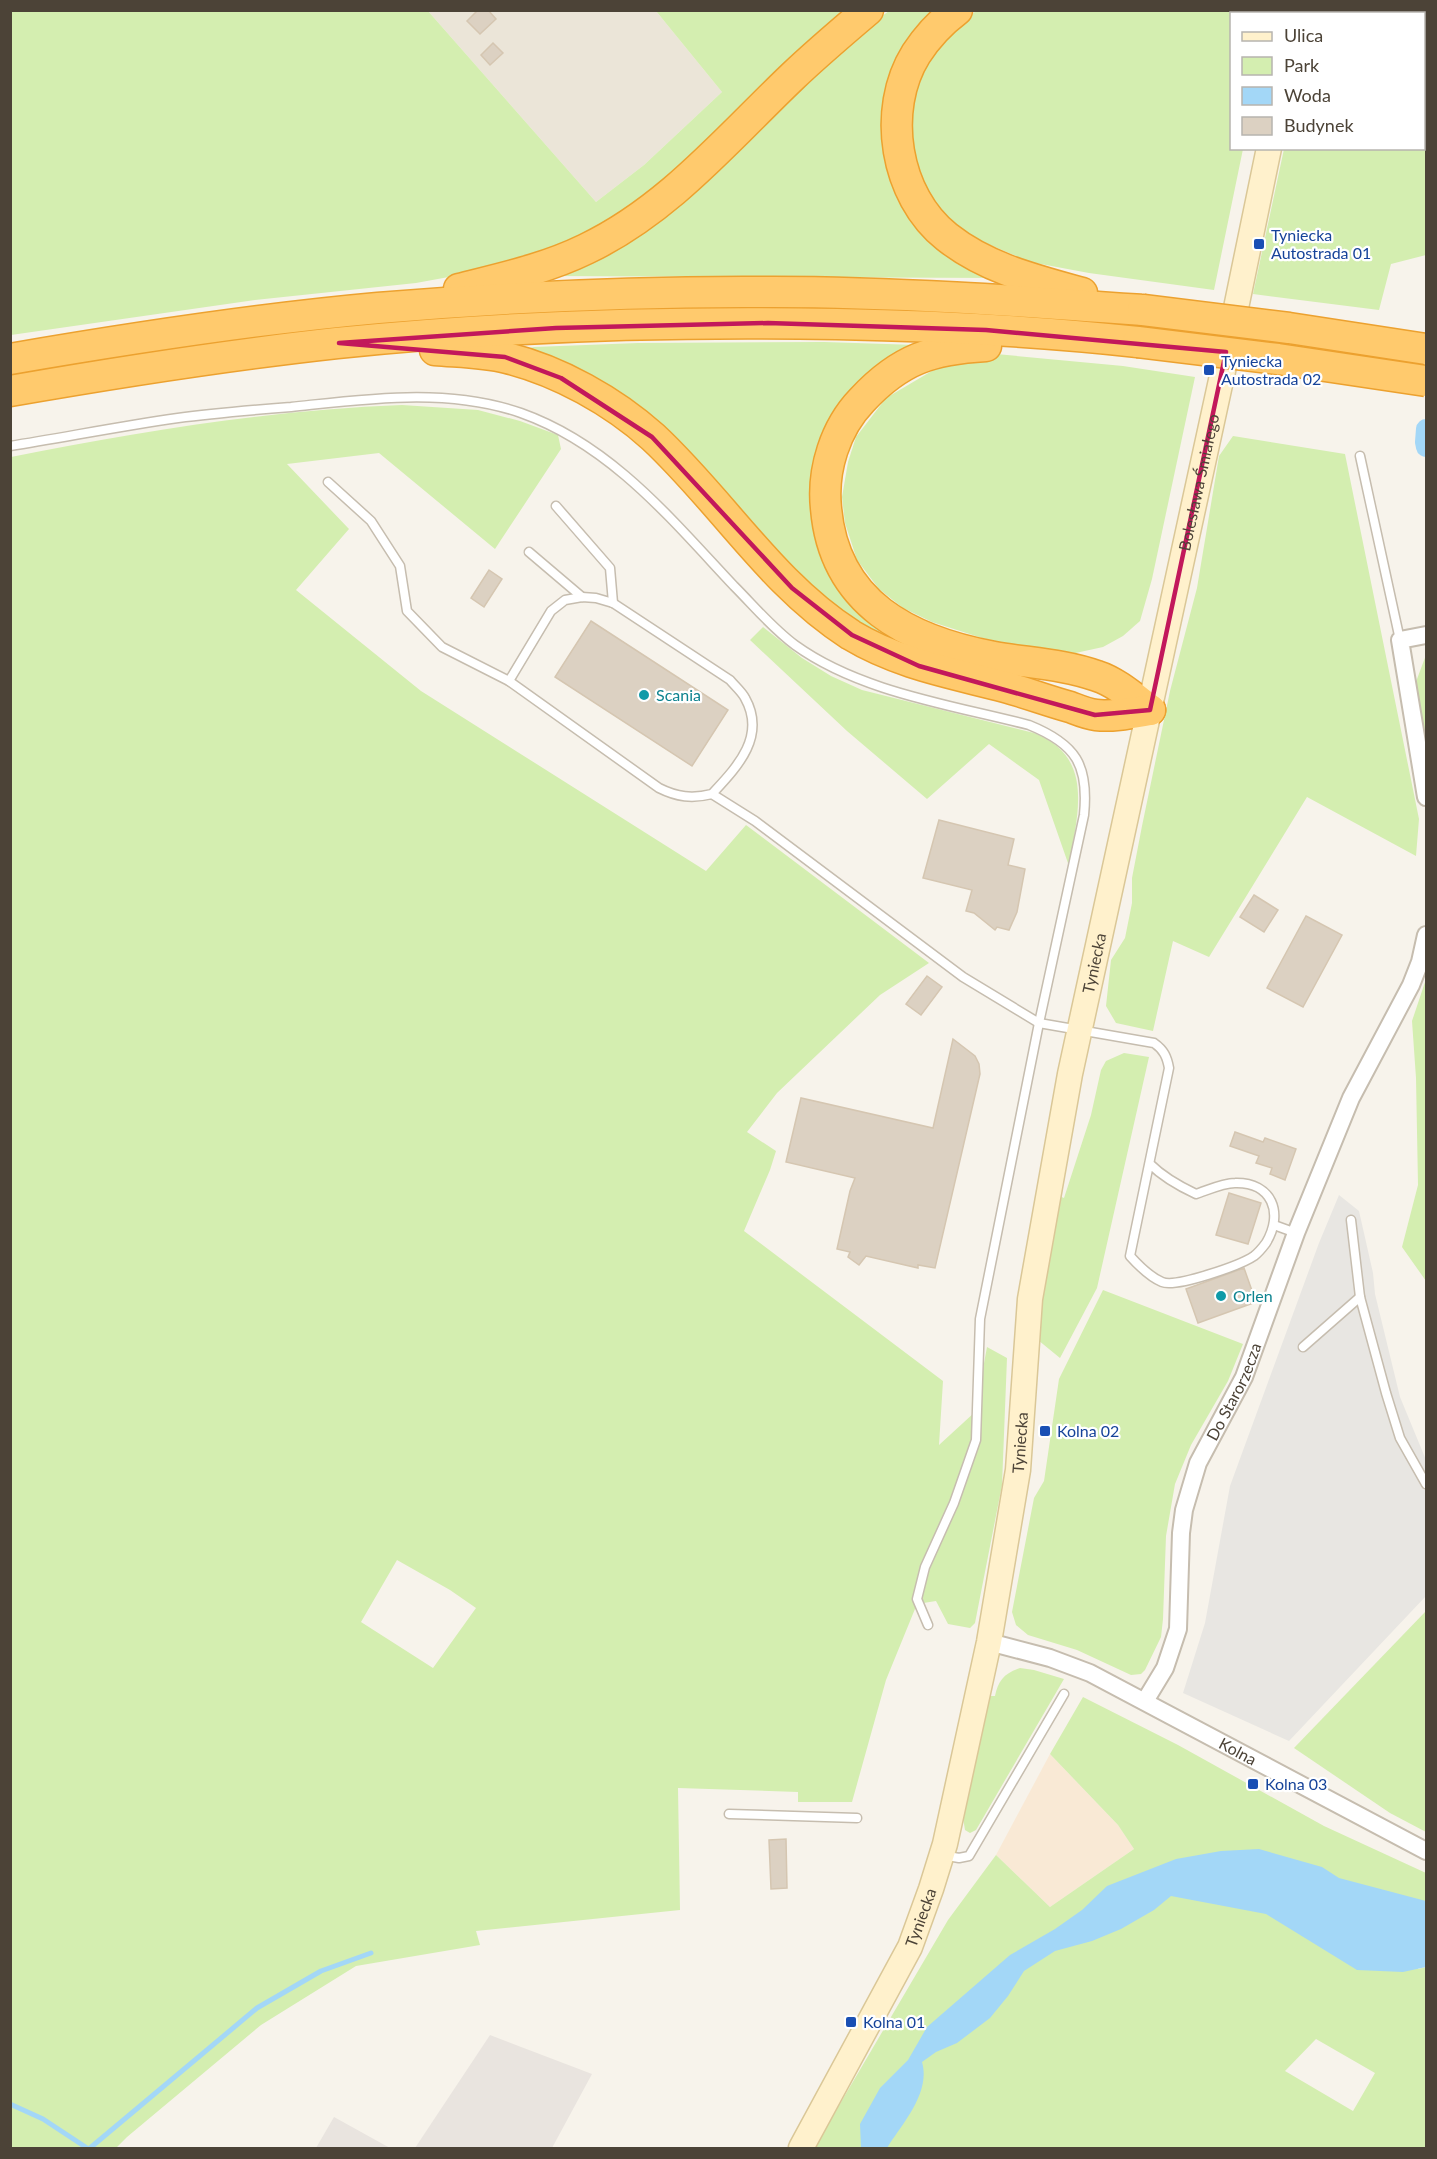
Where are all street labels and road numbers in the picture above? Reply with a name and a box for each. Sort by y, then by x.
street label: Bolesława Śmiałego [1174,412,1222,553]
street label: Tyniecka [1078,931,1109,995]
street label: Do Starorzecza [1202,1340,1265,1443]
street label: Tyniecka [1008,1411,1031,1474]
street label: Kolna [1216,1733,1260,1769]
street label: Tyniecka [901,1885,940,1949]

